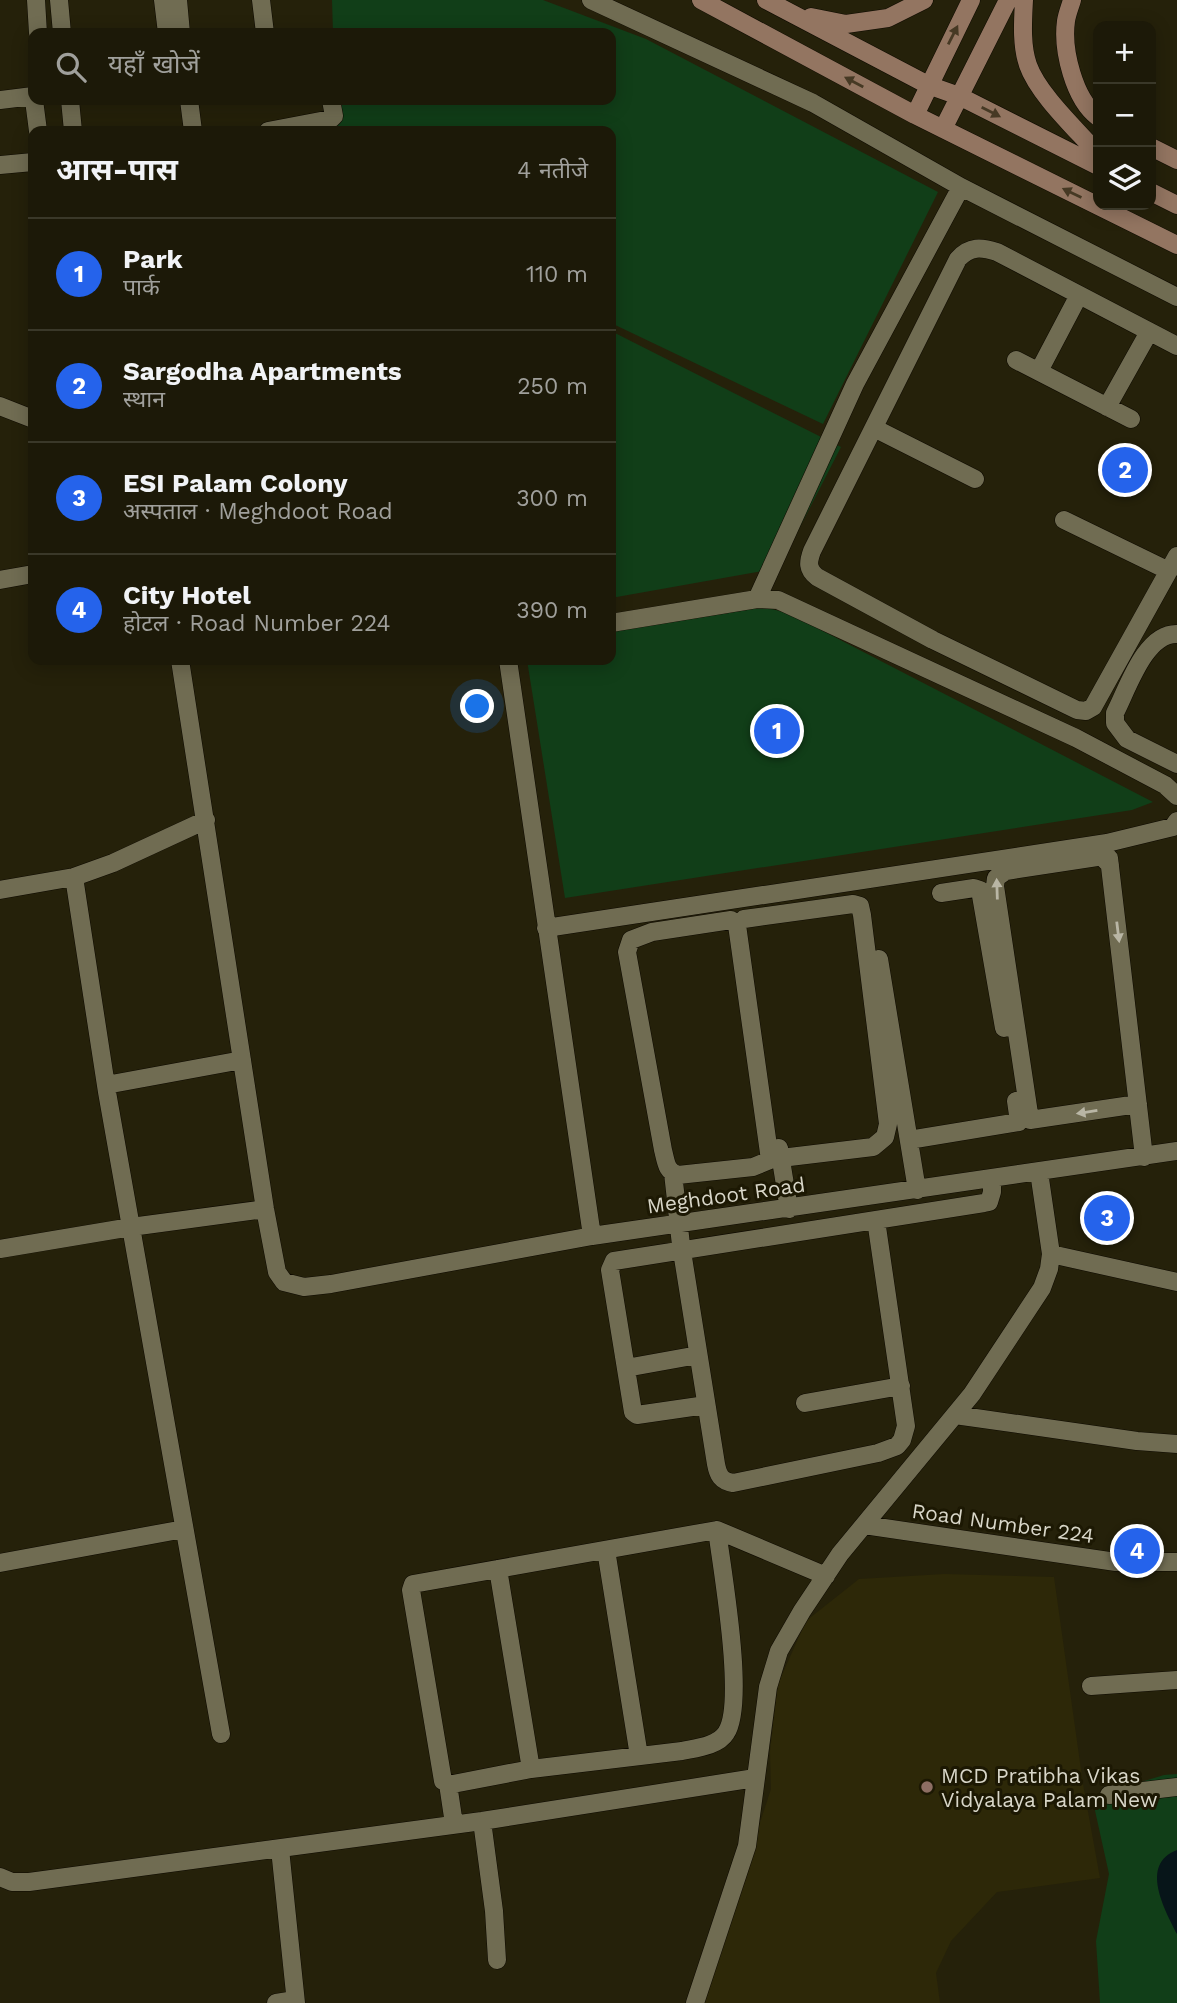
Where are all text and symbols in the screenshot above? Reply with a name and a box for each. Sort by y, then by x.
map controls [1093,21,1156,210]
button: + [1093,21,1156,84]
one-way arrow [948,25,959,45]
search box [28,28,616,105]
icon: search [52,48,90,86]
text: यहाँ खोजें [108,49,200,79]
one-way arrow [844,77,864,89]
button: − [1093,84,1156,147]
one-way arrow [981,106,1001,117]
button: layers [1093,147,1156,210]
text: आस-पास [56,152,178,187]
text: 4 नतीजे [517,157,588,184]
one-way arrow [1062,188,1082,199]
text: Park [123,244,183,274]
text: 1 [74,261,84,288]
text: 110 m [526,261,588,288]
text: पार्क [123,274,160,301]
text: Sargodha Apartments [123,356,402,386]
text: 2 [72,373,86,400]
text: 250 m [517,373,588,400]
text: स्थान [123,386,165,413]
pin: 2 [1102,444,1148,496]
text: ESI Palam Colony [123,468,348,498]
text: 3 [72,485,86,512]
text: 300 m [516,485,588,512]
text: अस्पताल · Meghdoot Road [123,498,393,525]
text: City Hotel [123,580,251,610]
text: 4 [72,597,86,624]
text: 390 m [516,597,588,624]
text: होटल · Road Number 224 [123,610,391,637]
your location [460,689,494,723]
pin: 1 [754,705,800,757]
one-way arrow [991,878,1003,900]
one-way arrow [1112,922,1123,944]
one-way arrow [1076,1107,1098,1118]
street label: Meghdoot Road [645,1172,807,1218]
pin: 3 [1084,1192,1130,1244]
street label: Road Number 224 [910,1498,1096,1548]
pin: 4 [1114,1525,1160,1577]
place label: MCD Pratibha Vikas Vidyalaya Palam New [941,1763,1158,1812]
marker: MCD Pratibha Vikas Vidyalaya Palam New [919,1779,935,1795]

